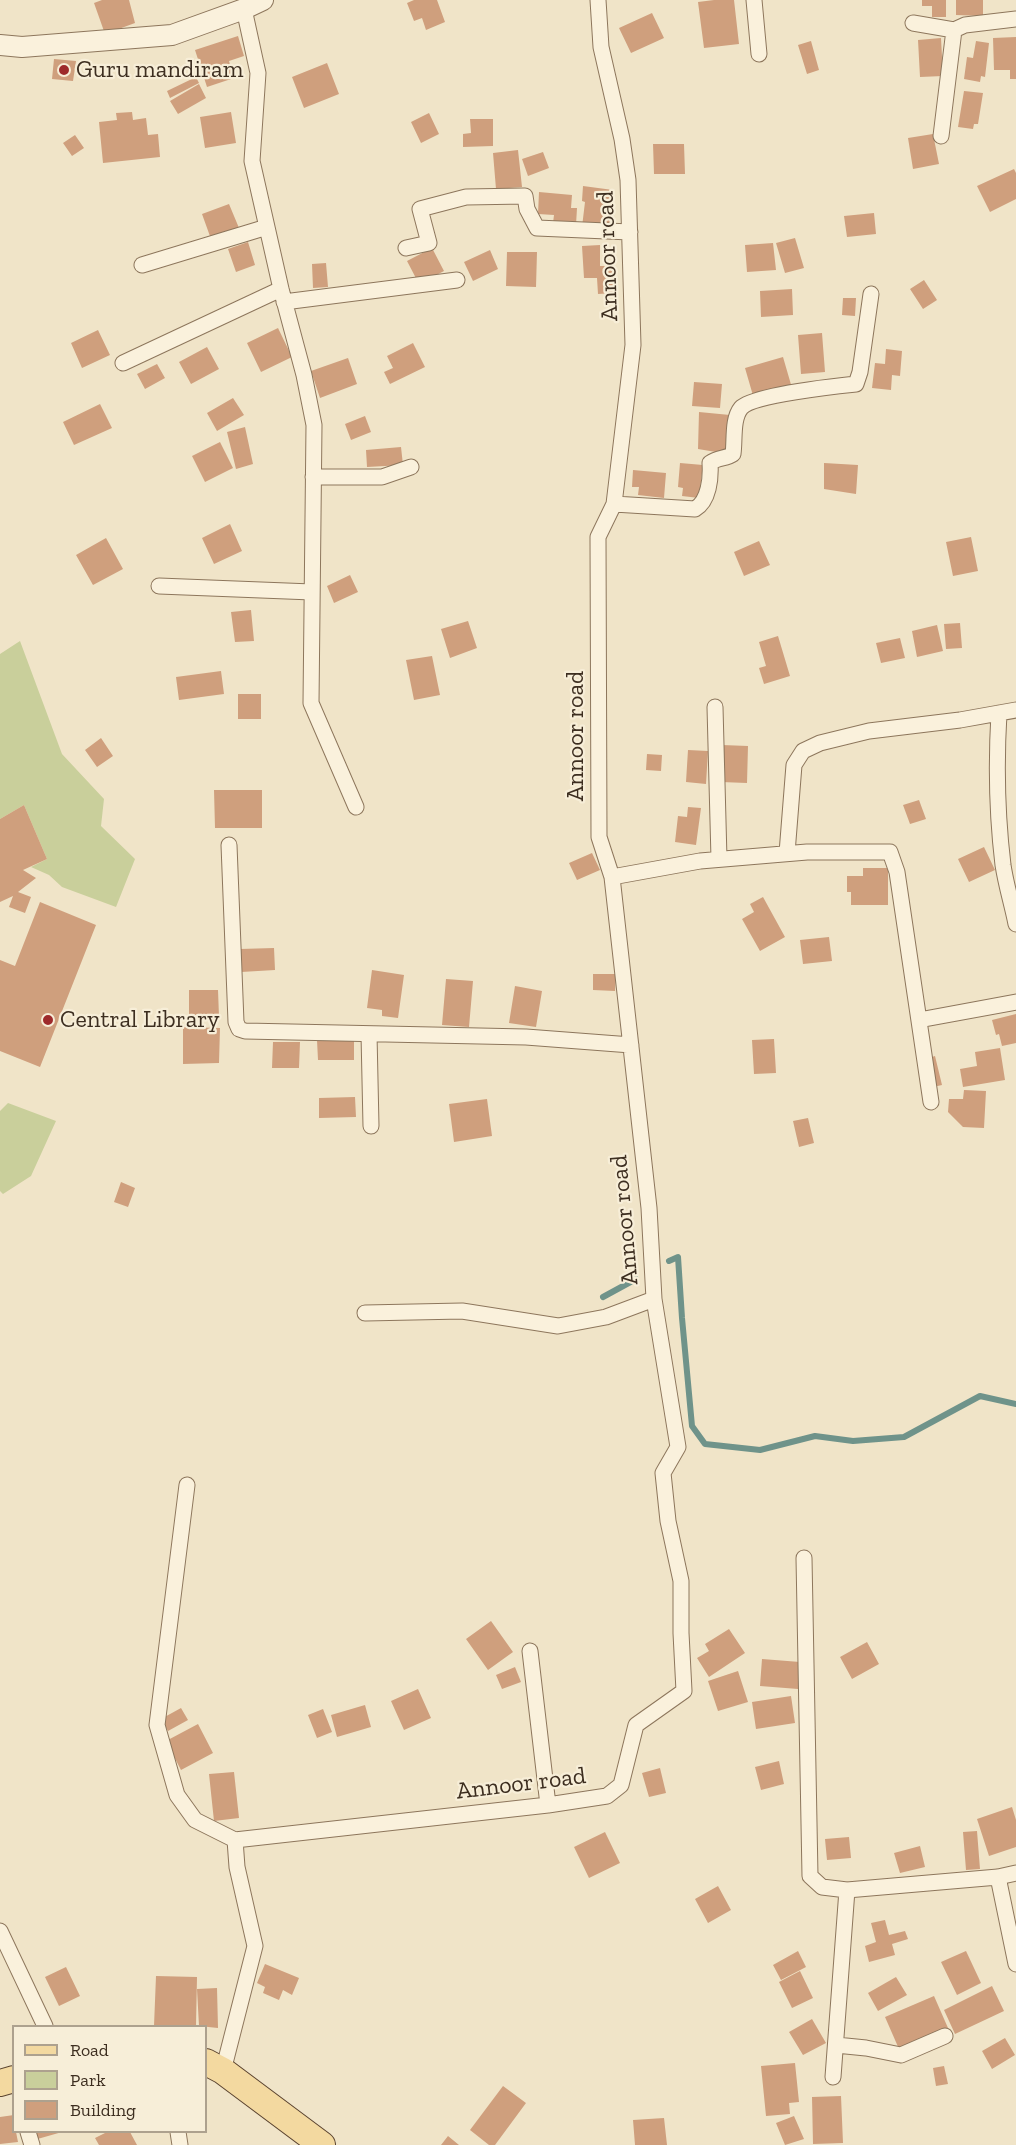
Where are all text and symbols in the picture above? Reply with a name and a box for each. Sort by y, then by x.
place label: Guru mandiram [76,56,243,84]
marker: Guru mandiram [57,63,71,77]
street label: Annoor road [591,190,625,322]
street label: Annoor road [562,671,590,801]
place label: Central Library [60,1006,220,1034]
marker: Central Library [41,1013,55,1027]
street label: Annoor road [605,1154,645,1286]
street label: Annoor road [455,1762,587,1806]
legend [12,2025,207,2133]
text: Road [70,2039,109,2061]
text: Park [70,2069,106,2091]
text: Building [70,2099,136,2121]

